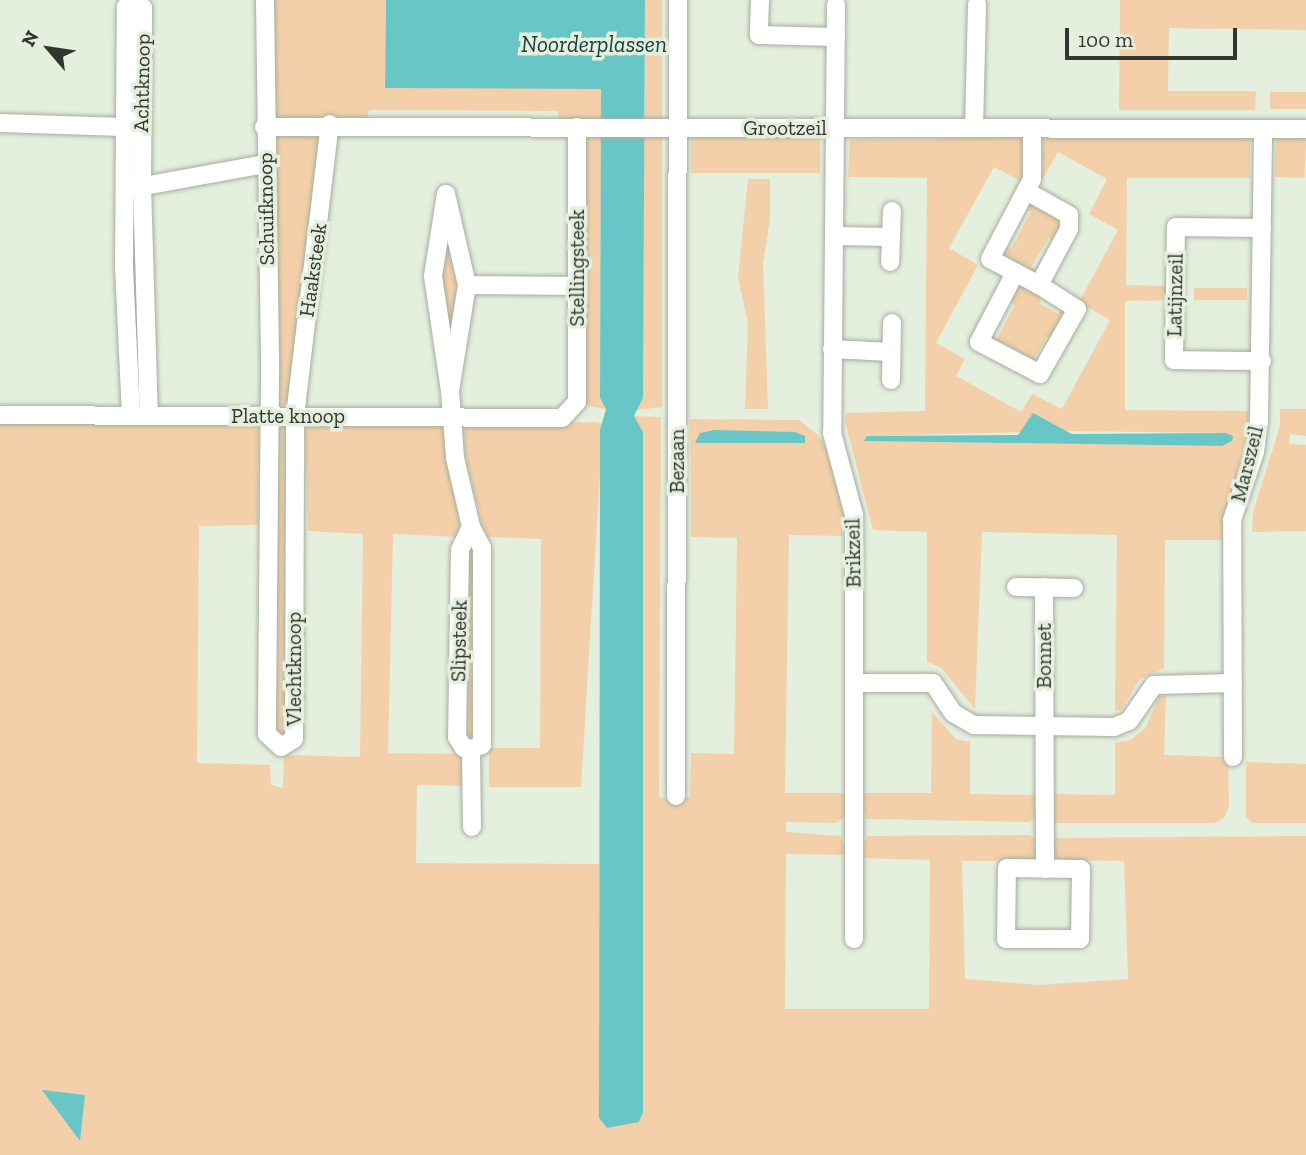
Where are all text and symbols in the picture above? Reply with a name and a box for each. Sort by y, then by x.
north arrow [14,14,84,84]
scale bar [1068,14,1240,58]
text: N [17,27,44,50]
text: 100 m [1078,27,1133,52]
water label: Noorderplassen [521,30,667,58]
street label: Achtknoop [129,33,155,133]
street label: Grootzeil [743,115,827,141]
street label: Schuifknoop [252,152,280,266]
street label: Stellingsteek [564,209,590,327]
street label: Haaksteek [294,221,332,319]
street label: Latijnzeil [1162,253,1188,337]
street label: Platte knoop [231,403,345,429]
street label: Marszeil [1225,423,1269,505]
street label: Bezaan [664,429,690,493]
street label: Brikzeil [840,518,866,588]
street label: Slipsteek [446,600,472,682]
street label: Vlechtknoop [281,612,307,726]
street label: Bonnet [1031,623,1057,689]

